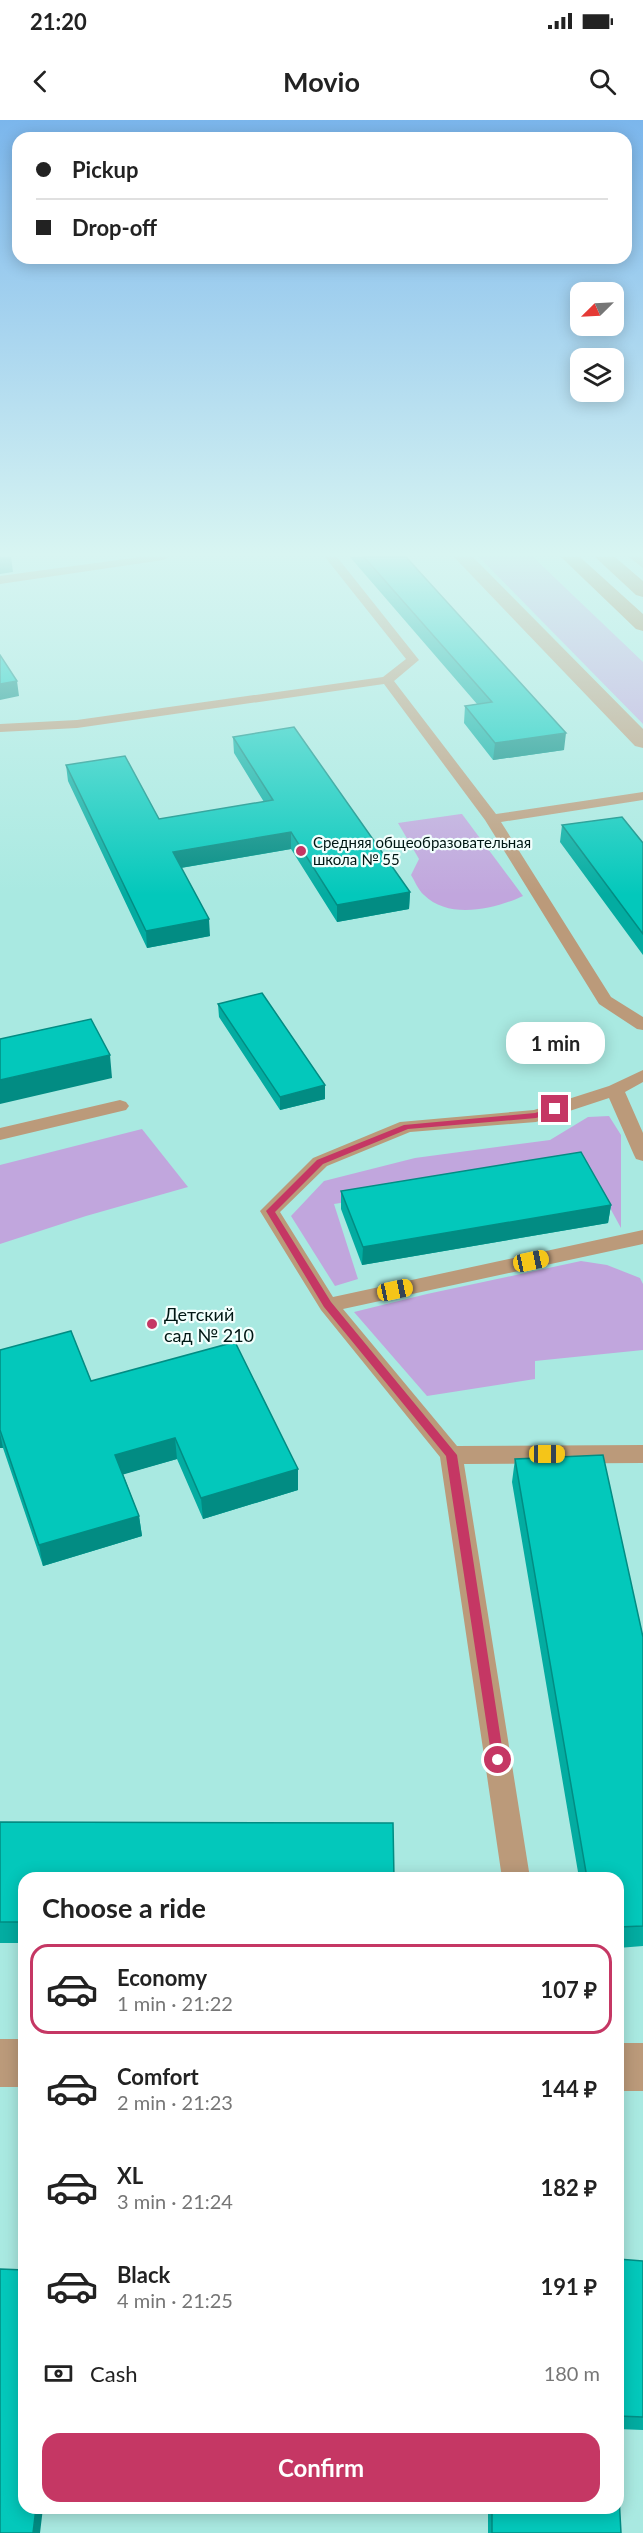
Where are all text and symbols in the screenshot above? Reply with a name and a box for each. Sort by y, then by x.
text: 21:20 [30,8,87,35]
icon: back [24,65,57,98]
text: Movio [283,65,360,98]
icon: search [586,65,619,98]
text: Pickup [72,156,138,183]
text: Drop-off [72,214,157,241]
north arrow [570,282,624,336]
map controls [570,282,624,402]
button: layers [570,348,624,402]
place label: Средняя общеобразовательная школа № 55 [313,833,531,868]
marker: Средняя общеобразовательная школа № 55 [294,844,308,858]
callout: 1 min [506,1022,604,1064]
text: 1 min [531,1031,580,1055]
route end [541,1095,568,1122]
car [512,1248,550,1274]
car [376,1277,414,1303]
place label: Детский сад № 210 [164,1303,254,1346]
marker: Детский сад № 210 [145,1317,159,1331]
car [529,1445,565,1463]
route start [484,1746,511,1773]
text: Choose a ride [42,1891,206,1924]
icon: car [45,1962,99,2016]
text: Economy [117,1964,207,1991]
text: 107 ₽ [541,1976,597,2003]
text: 1 min · 21:22 [117,1991,233,2015]
icon: car [45,2061,99,2115]
text: Comfort [117,2063,199,2090]
text: 144 ₽ [541,2075,597,2102]
text: 2 min · 21:23 [117,2090,233,2114]
icon: car [45,2160,99,2214]
text: XL [117,2162,143,2189]
text: 182 ₽ [541,2174,597,2201]
text: 3 min · 21:24 [117,2189,233,2213]
icon: car [45,2259,99,2313]
text: Black [117,2261,170,2288]
text: 191 ₽ [541,2273,597,2300]
text: 4 min · 21:25 [117,2288,233,2312]
icon: cash [42,2357,75,2390]
text: Cash [90,2360,137,2387]
text: 180 m [544,2361,600,2385]
button: Confirm [42,2433,600,2502]

